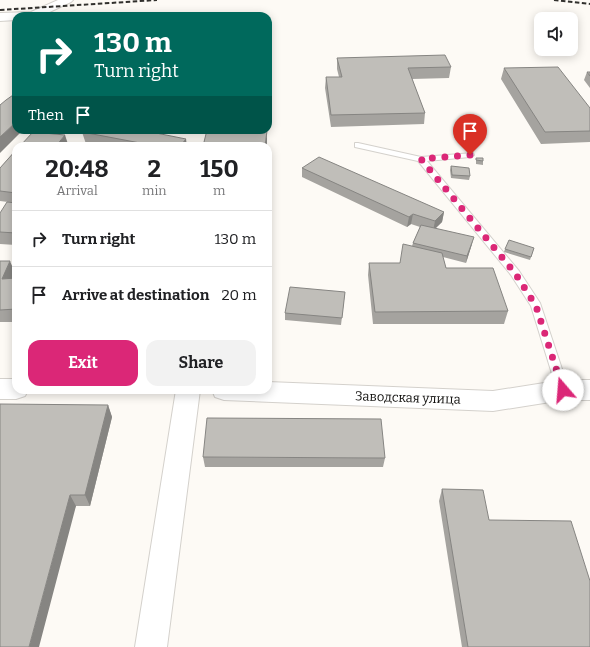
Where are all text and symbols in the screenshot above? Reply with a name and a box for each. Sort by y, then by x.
map controls [534,12,578,56]
button: sound [534,12,578,56]
text: 130 m [94,26,172,59]
icon: right [28,28,80,80]
text: Turn right [94,60,179,82]
icon: arrive [72,104,94,126]
text: Then [28,106,64,124]
pin [453,114,487,155]
icon: arrive [459,120,481,142]
text: 20:48 [45,155,109,183]
text: 2 [148,155,161,183]
text: 150 [200,155,239,183]
text: Arrival [56,183,98,198]
text: min [142,183,167,198]
text: m [213,183,226,198]
icon: right [28,228,50,250]
text: Turn right [62,230,135,248]
text: 130 m [214,230,256,248]
icon: arrive [28,284,50,306]
text: Arrive at destination [62,286,209,304]
text: 20 m [221,286,256,304]
button: Exit [28,340,138,386]
button: Share [146,340,256,386]
position arrow [542,369,584,411]
street label: Заводская улица [355,388,461,407]

